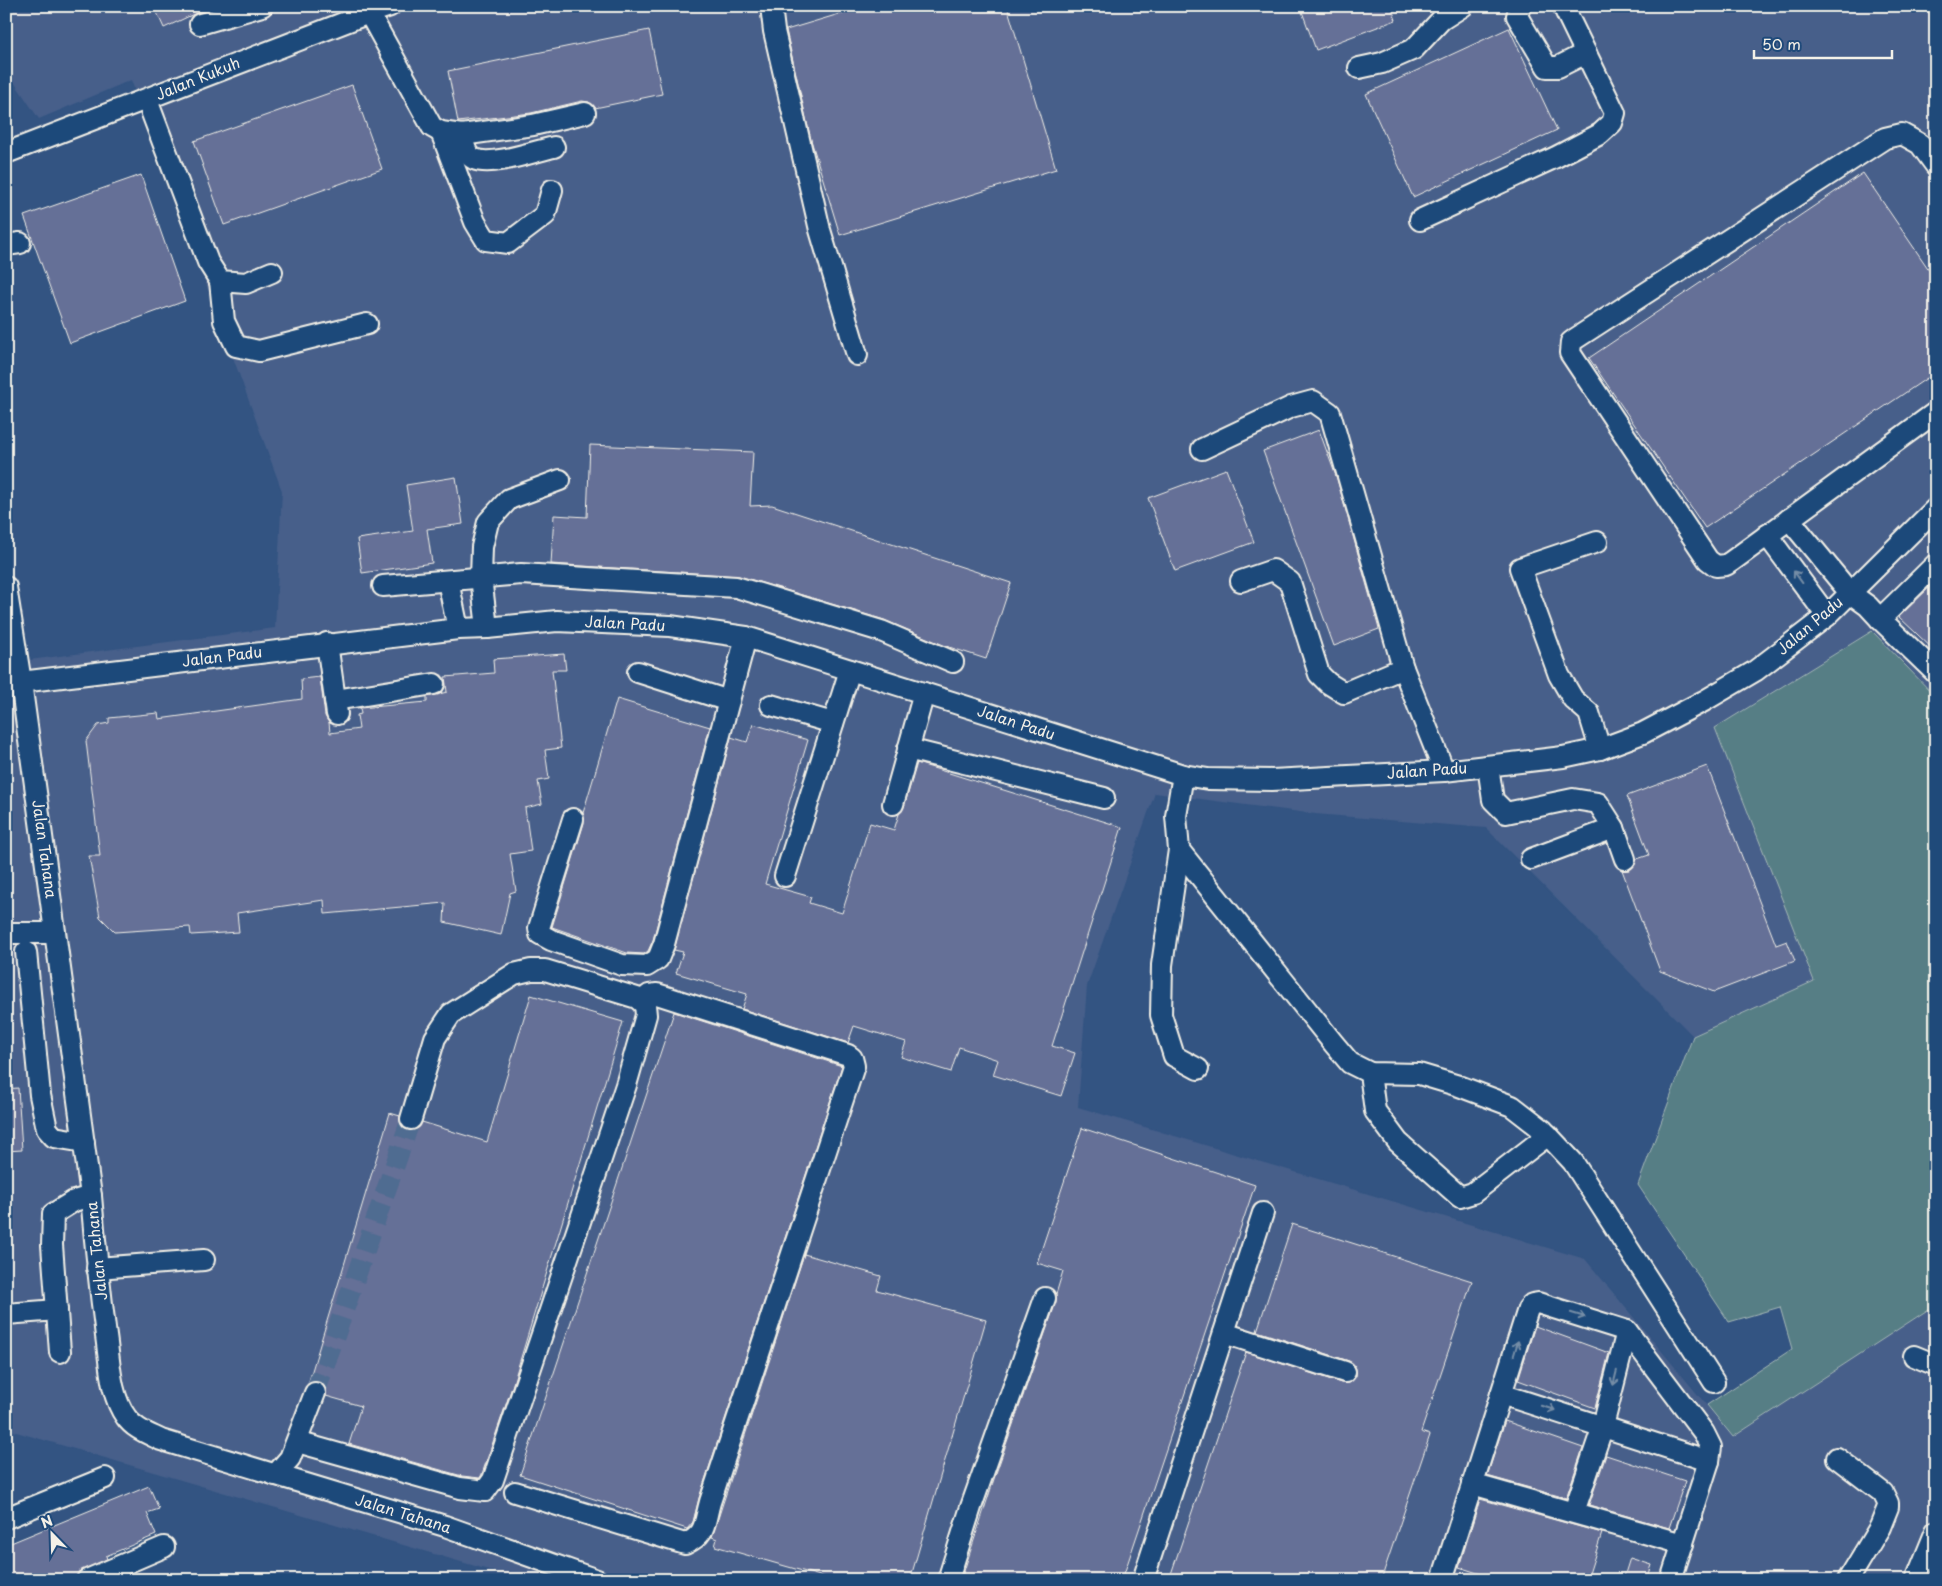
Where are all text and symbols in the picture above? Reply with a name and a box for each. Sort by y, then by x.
scale bar [1754,28,1892,60]
text: 50 m [1762,32,1801,55]
street label: Jalan Kukuh [152,50,243,105]
one-way arrow [1793,570,1803,584]
street label: Jalan Padu [1771,590,1847,660]
street label: Jalan Padu [584,609,666,636]
street label: Jalan Padu [180,639,263,672]
street label: Jalan Padu [975,698,1058,745]
street label: Jalan Padu [1386,755,1468,784]
street label: Jalan Tahana [27,798,64,899]
street label: Jalan Tahana [79,1201,112,1302]
one-way arrow [1570,1311,1586,1321]
one-way arrow [1511,1341,1521,1357]
one-way arrow [1610,1369,1619,1385]
one-way arrow [1539,1404,1555,1414]
street label: Jalan Tahana [353,1487,454,1538]
north arrow [28,1508,78,1558]
text: N [38,1510,56,1533]

